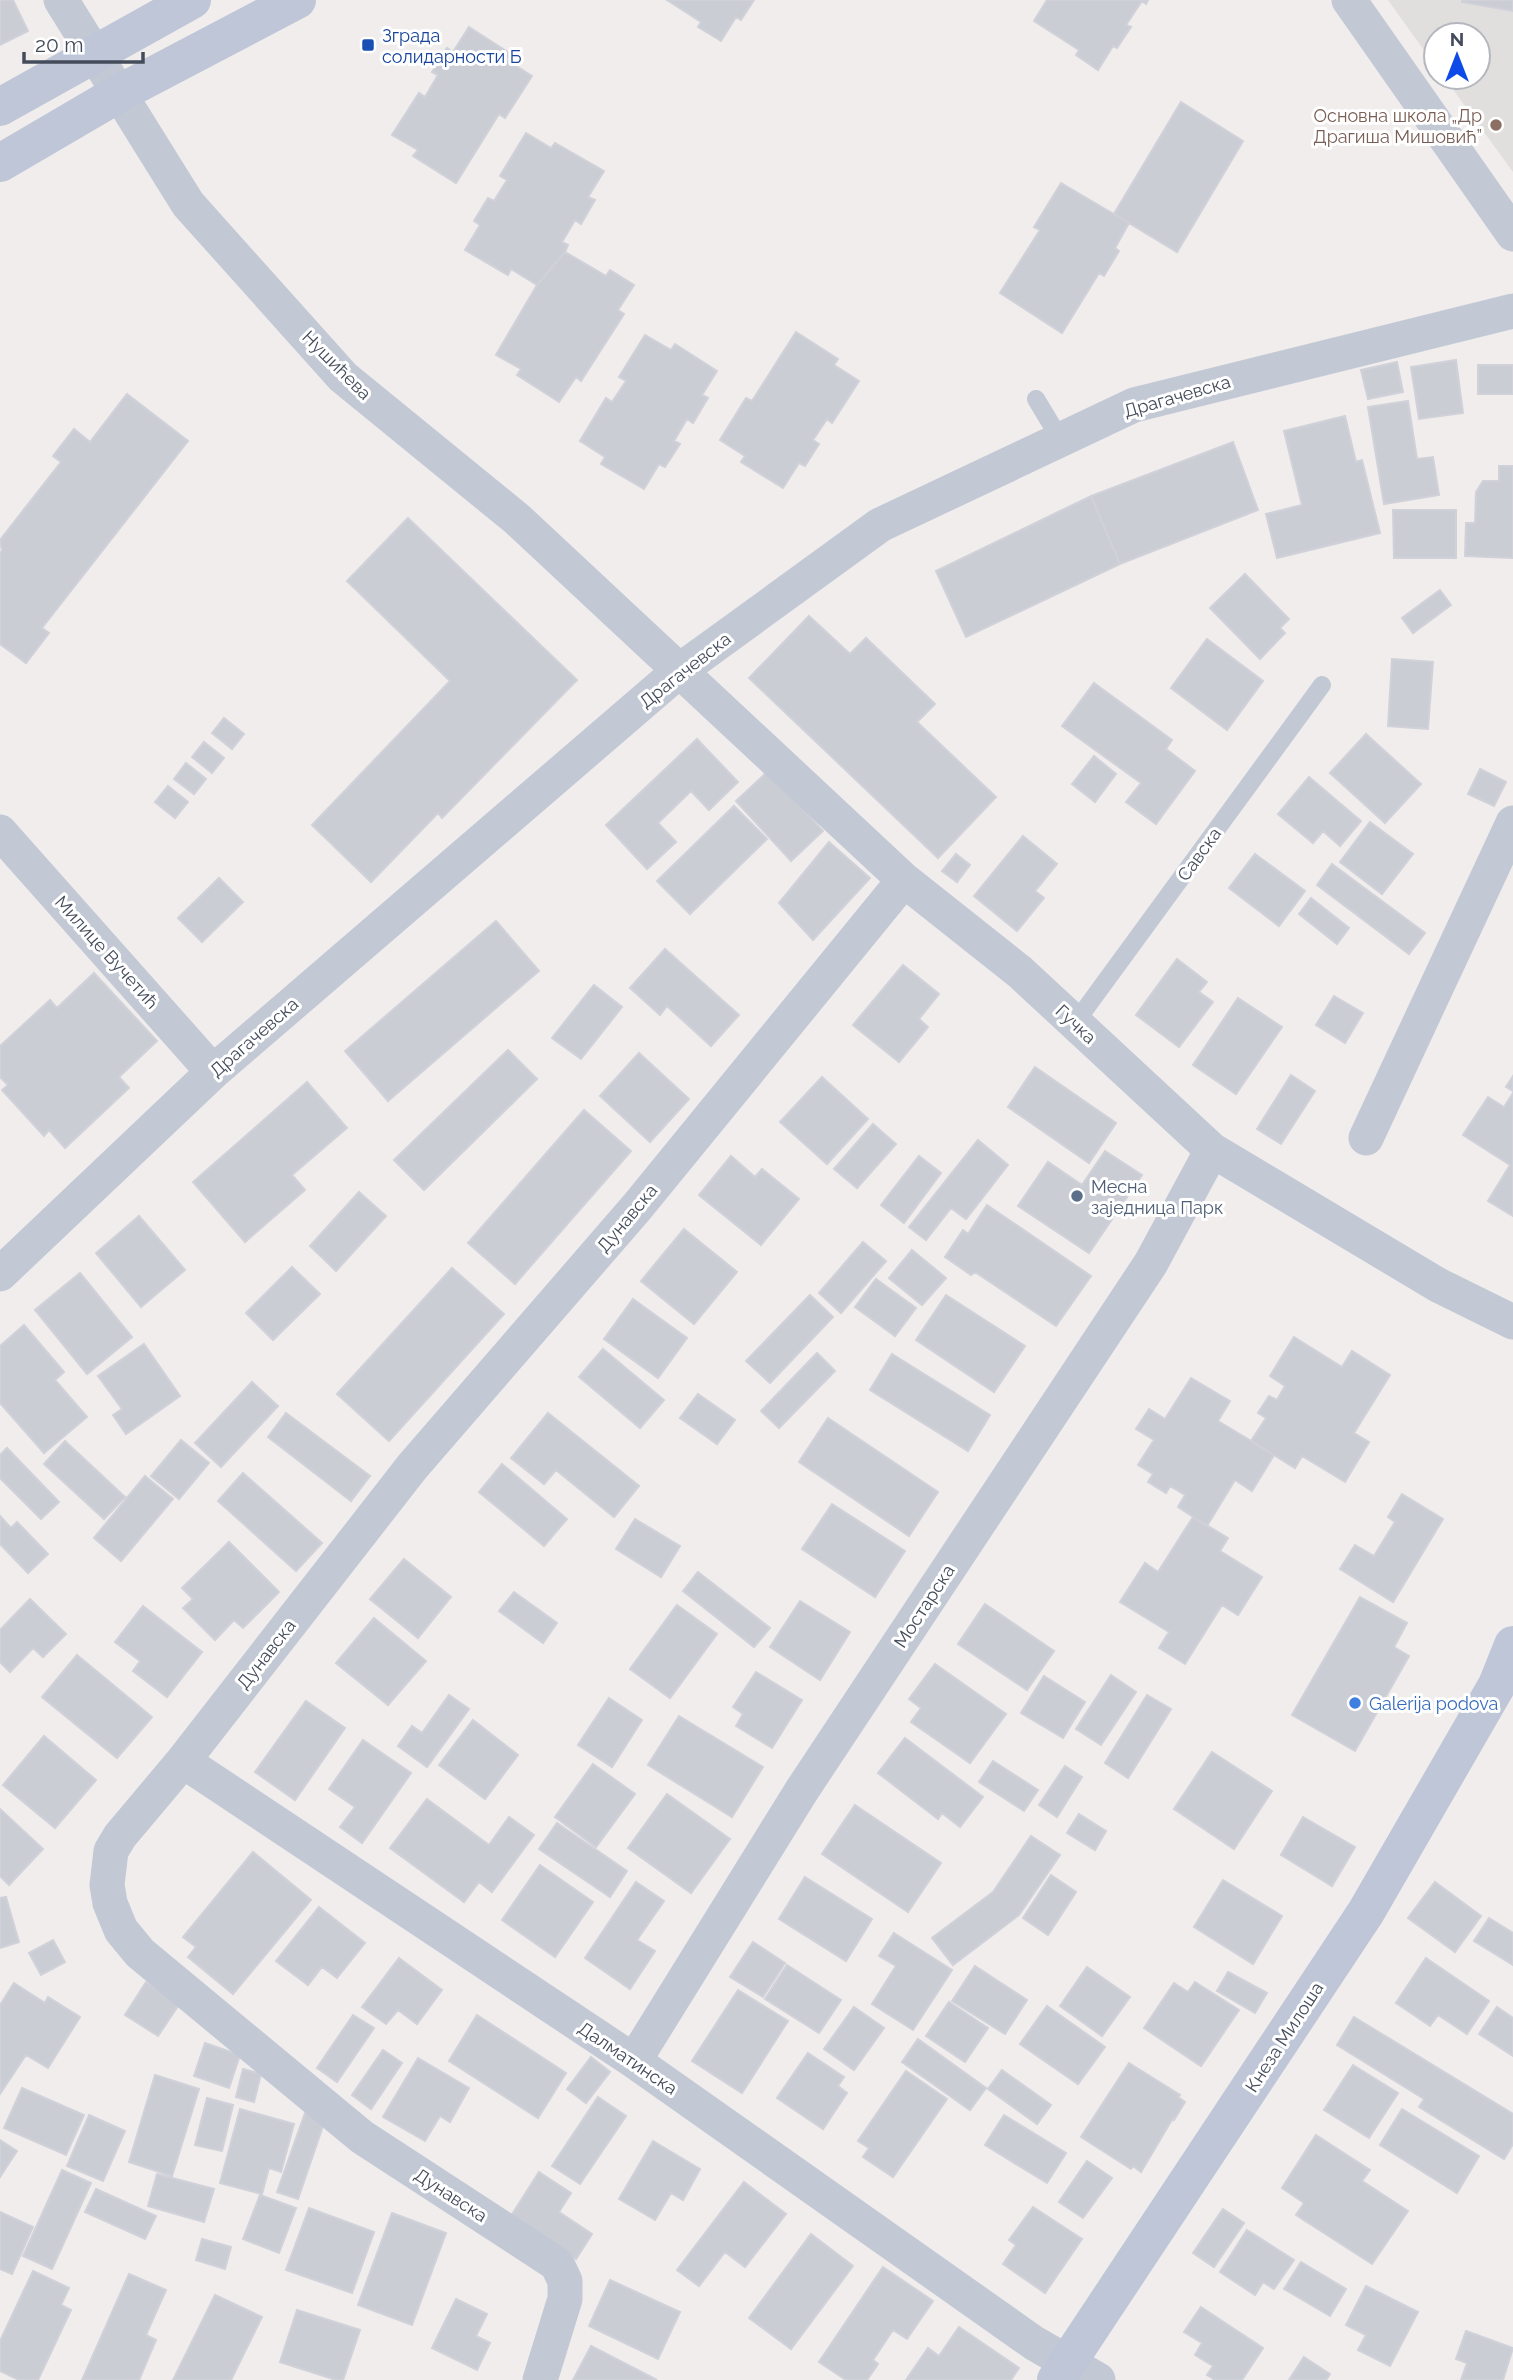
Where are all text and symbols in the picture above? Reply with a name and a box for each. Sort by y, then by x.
scale bar [24,21,144,65]
north arrow [1422,21,1492,91]
place label: Зграда солидарности Б [382,25,522,67]
text: N [1450,28,1464,50]
text: 20 m [35,32,83,57]
marker: Зграда солидарности Б [360,37,376,53]
place label: Основна школа „Др Драгиша Мишовић” [1313,105,1482,147]
marker: Основна школа „Др Драгиша Мишовић” [1488,117,1504,133]
street label: Нушићева [298,326,376,404]
street label: Драгачевска [1121,371,1233,421]
street label: Драгачевска [635,628,735,712]
street label: Савска [1173,823,1225,885]
street label: Милице Вучетић [51,891,163,1013]
street label: Драгачевска [206,993,302,1081]
street label: Гучка [1051,1000,1101,1048]
place label: Месна заједница Парк [1091,1176,1223,1218]
street label: Дунавска [593,1180,661,1256]
marker: Месна заједница Парк [1069,1188,1085,1204]
street label: Мостарска [889,1561,959,1651]
street label: Дунавска [232,1615,300,1693]
place label: Galerija podova [1369,1693,1498,1714]
marker: Galerija podova [1347,1695,1363,1711]
street label: Кнеза Милоша [1241,1978,1327,2096]
street label: Далматинска [575,2017,681,2099]
street label: Дунавска [411,2164,491,2226]

